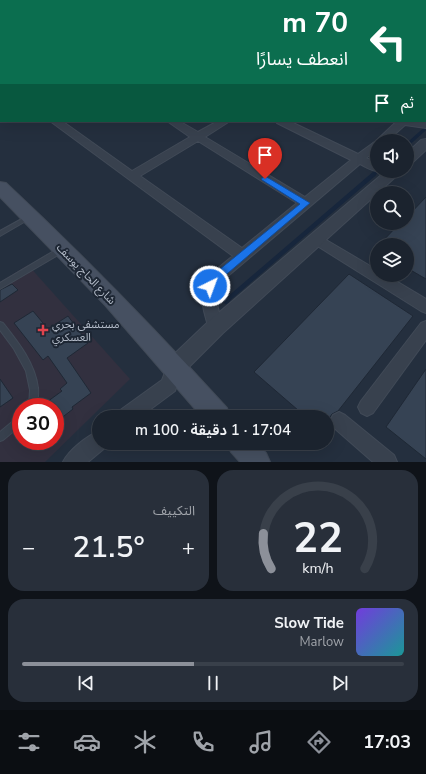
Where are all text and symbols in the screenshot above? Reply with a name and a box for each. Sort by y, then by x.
text: 70 m [282,4,348,42]
icon: left [362,16,414,68]
text: انعطف يسارًا [256,47,348,71]
icon: arrive [371,92,393,114]
text: ثم [401,93,414,113]
map controls [370,134,414,282]
button: sound [370,134,414,178]
pin [248,138,282,179]
icon: arrive [254,144,276,166]
button: search [370,186,414,230]
button: layers [370,238,414,282]
street label: شارع الحاج يوسف [53,240,119,308]
position arrow [189,265,231,307]
place label: مستشفى بحري العسكري [52,317,120,346]
marker: مستشفى بحري العسكري [37,324,49,336]
speed limit sign: 30 [12,398,64,450]
text: 17:04 · 1 دقيقة · 100 m [135,420,291,440]
text: التكييف [153,502,195,520]
text: 22 [293,509,342,566]
text: 21.5° [72,527,145,568]
text: − [22,533,35,563]
text: + [182,533,195,563]
text: km/h [302,558,333,577]
text: Slow Tide [274,613,344,633]
text: Marlow [299,633,344,651]
icon: previous [75,672,97,694]
icon: pause [202,672,224,694]
icon: next [329,672,351,694]
icon: filters [15,728,43,756]
icon: car [73,728,101,756]
icon: climate [131,728,159,756]
icon: phone [189,728,217,756]
icon: music [247,728,275,756]
icon: directions [305,728,333,756]
text: 17:03 [363,730,411,754]

